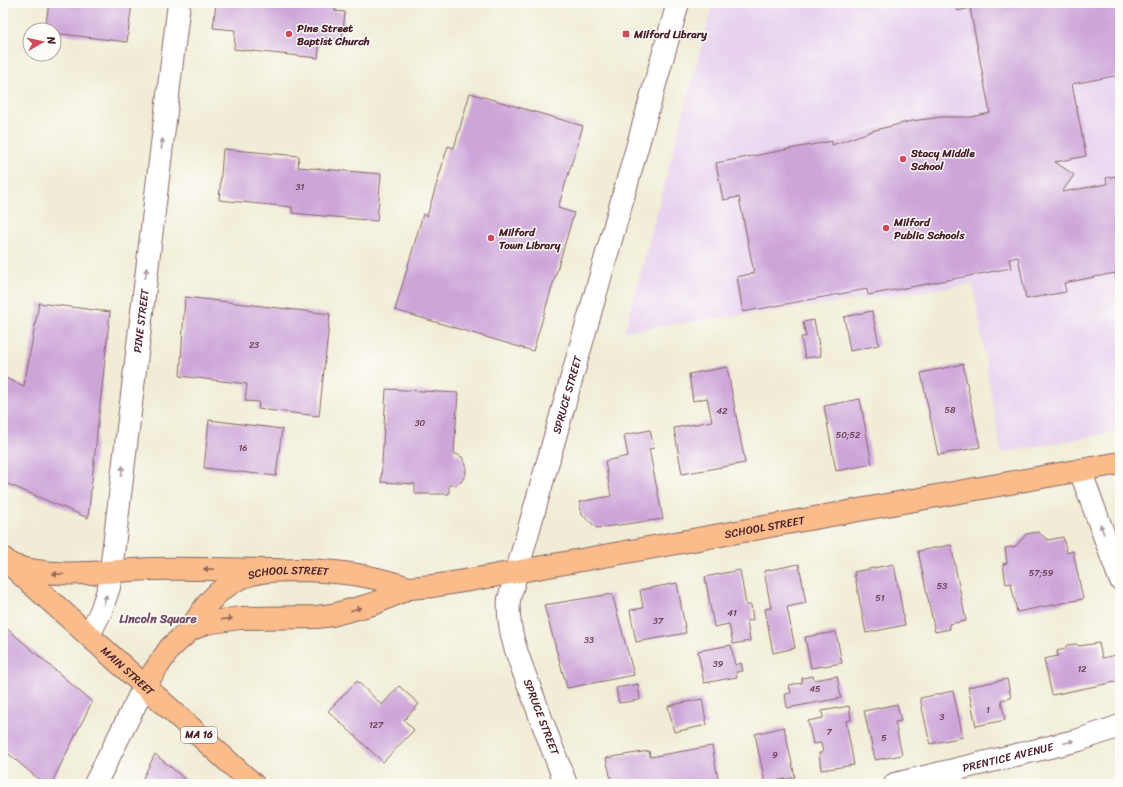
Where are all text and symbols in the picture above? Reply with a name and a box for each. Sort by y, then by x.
place label: Pine Street Baptist Church [297,19,370,51]
north arrow [22,22,62,62]
place label: Milford Library [633,25,707,44]
marker: Pine Street Baptist Church [284,29,294,39]
marker: Milford Library [621,29,631,39]
text: N [41,34,61,46]
one-way arrow [159,138,165,150]
place label: Stacy Middle School [910,144,975,176]
marker: Stacy Middle School [898,154,908,164]
house number: 31 [296,179,305,195]
place label: Milford Public Schools [893,213,965,245]
place label: Milford Town Library [498,223,561,255]
marker: Milford Public Schools [881,223,891,233]
marker: Milford Town Library [486,233,496,243]
one-way arrow [143,267,149,279]
street label: PINE STREET [128,288,154,354]
house number: 23 [249,337,259,353]
street label: SPRUCE STREET [547,353,587,436]
house number: 58 [945,402,956,418]
house number: 42 [717,403,727,419]
house number: 30 [415,415,426,431]
house number: 50;52 [836,427,860,443]
house number: 16 [239,440,247,456]
one-way arrow [119,465,126,477]
street label: SCHOOL STREET [723,510,807,544]
one-way arrow [1098,523,1104,535]
street label: SCHOOL STREET [245,560,330,584]
house number: 57;59 [1029,565,1054,581]
one-way arrow [202,566,215,572]
one-way arrow [51,571,64,577]
house number: 53 [937,578,947,594]
house number: 51 [875,590,885,606]
one-way arrow [102,594,108,606]
house number: 41 [727,605,737,621]
one-way arrow [350,606,362,612]
district label: Lincoln Square [119,608,198,630]
house number: 37 [653,613,664,629]
one-way arrow [221,616,233,622]
house number: 33 [584,632,594,648]
street label: MAIN STREET [97,641,159,700]
house number: 39 [713,656,724,672]
house number: 12 [1077,661,1087,677]
street label: SPRUCE STREET [518,676,565,759]
house number: 45 [809,681,821,697]
house number: 1 [986,702,990,718]
house number: 3 [940,709,945,725]
house number: 127 [369,717,384,733]
house number: 7 [826,724,832,740]
road number: MA 16 [181,727,217,743]
house number: 5 [881,730,887,746]
street label: PRENTICE AVENUE [960,737,1056,777]
one-way arrow [1063,739,1075,745]
house number: 9 [772,747,778,763]

